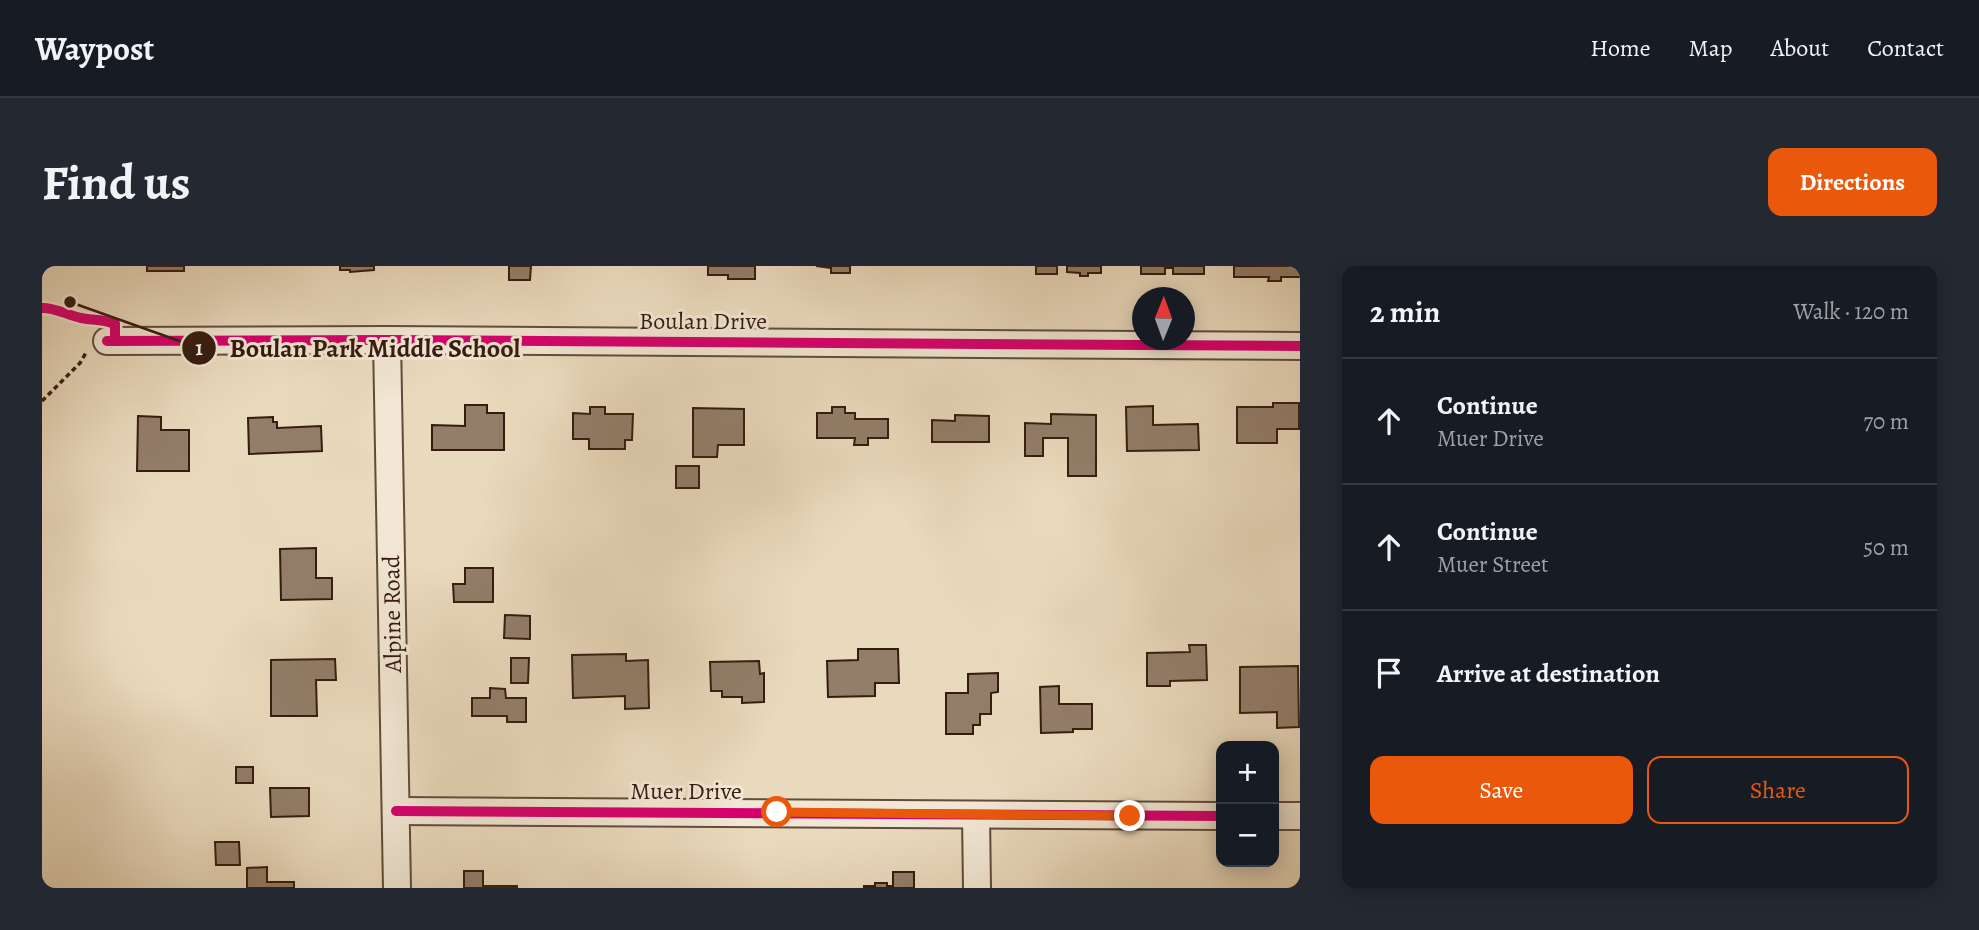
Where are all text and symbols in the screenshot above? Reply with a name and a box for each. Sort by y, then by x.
text: Waypost [35,26,154,71]
text: Home [1590,32,1651,64]
text: Map [1689,32,1733,64]
text: About [1771,32,1829,64]
text: Contact [1867,32,1944,64]
button: Directions [1768,148,1937,216]
text: Find us [42,149,190,216]
north arrow [1132,287,1195,350]
text: 2 min [1370,292,1440,332]
text: Walk · 120 m [1793,296,1909,327]
street label: Boulan Drive [639,305,767,337]
callout: Boulan Park Middle School [181,324,535,371]
text: Boulan Park Middle School [230,331,521,366]
text: 1 [195,334,203,362]
text: Continue [1437,388,1538,423]
icon: ahead [1370,402,1408,440]
text: 70 m [1863,406,1909,437]
text: Muer Drive [1437,423,1544,454]
text: Continue [1437,514,1538,549]
icon: ahead [1370,528,1408,566]
text: 50 m [1863,532,1909,563]
text: Muer Street [1437,549,1549,580]
street label: Alpine Road [375,555,409,674]
icon: arrive [1370,654,1408,692]
text: Arrive at destination [1437,656,1660,691]
map controls [1216,741,1279,867]
button: + [1216,741,1279,804]
button: Save [1370,756,1633,824]
button: Share [1647,756,1909,824]
street label: Muer Drive [630,775,742,807]
route start [761,796,792,827]
route end [1114,800,1145,831]
button: − [1216,804,1279,867]

